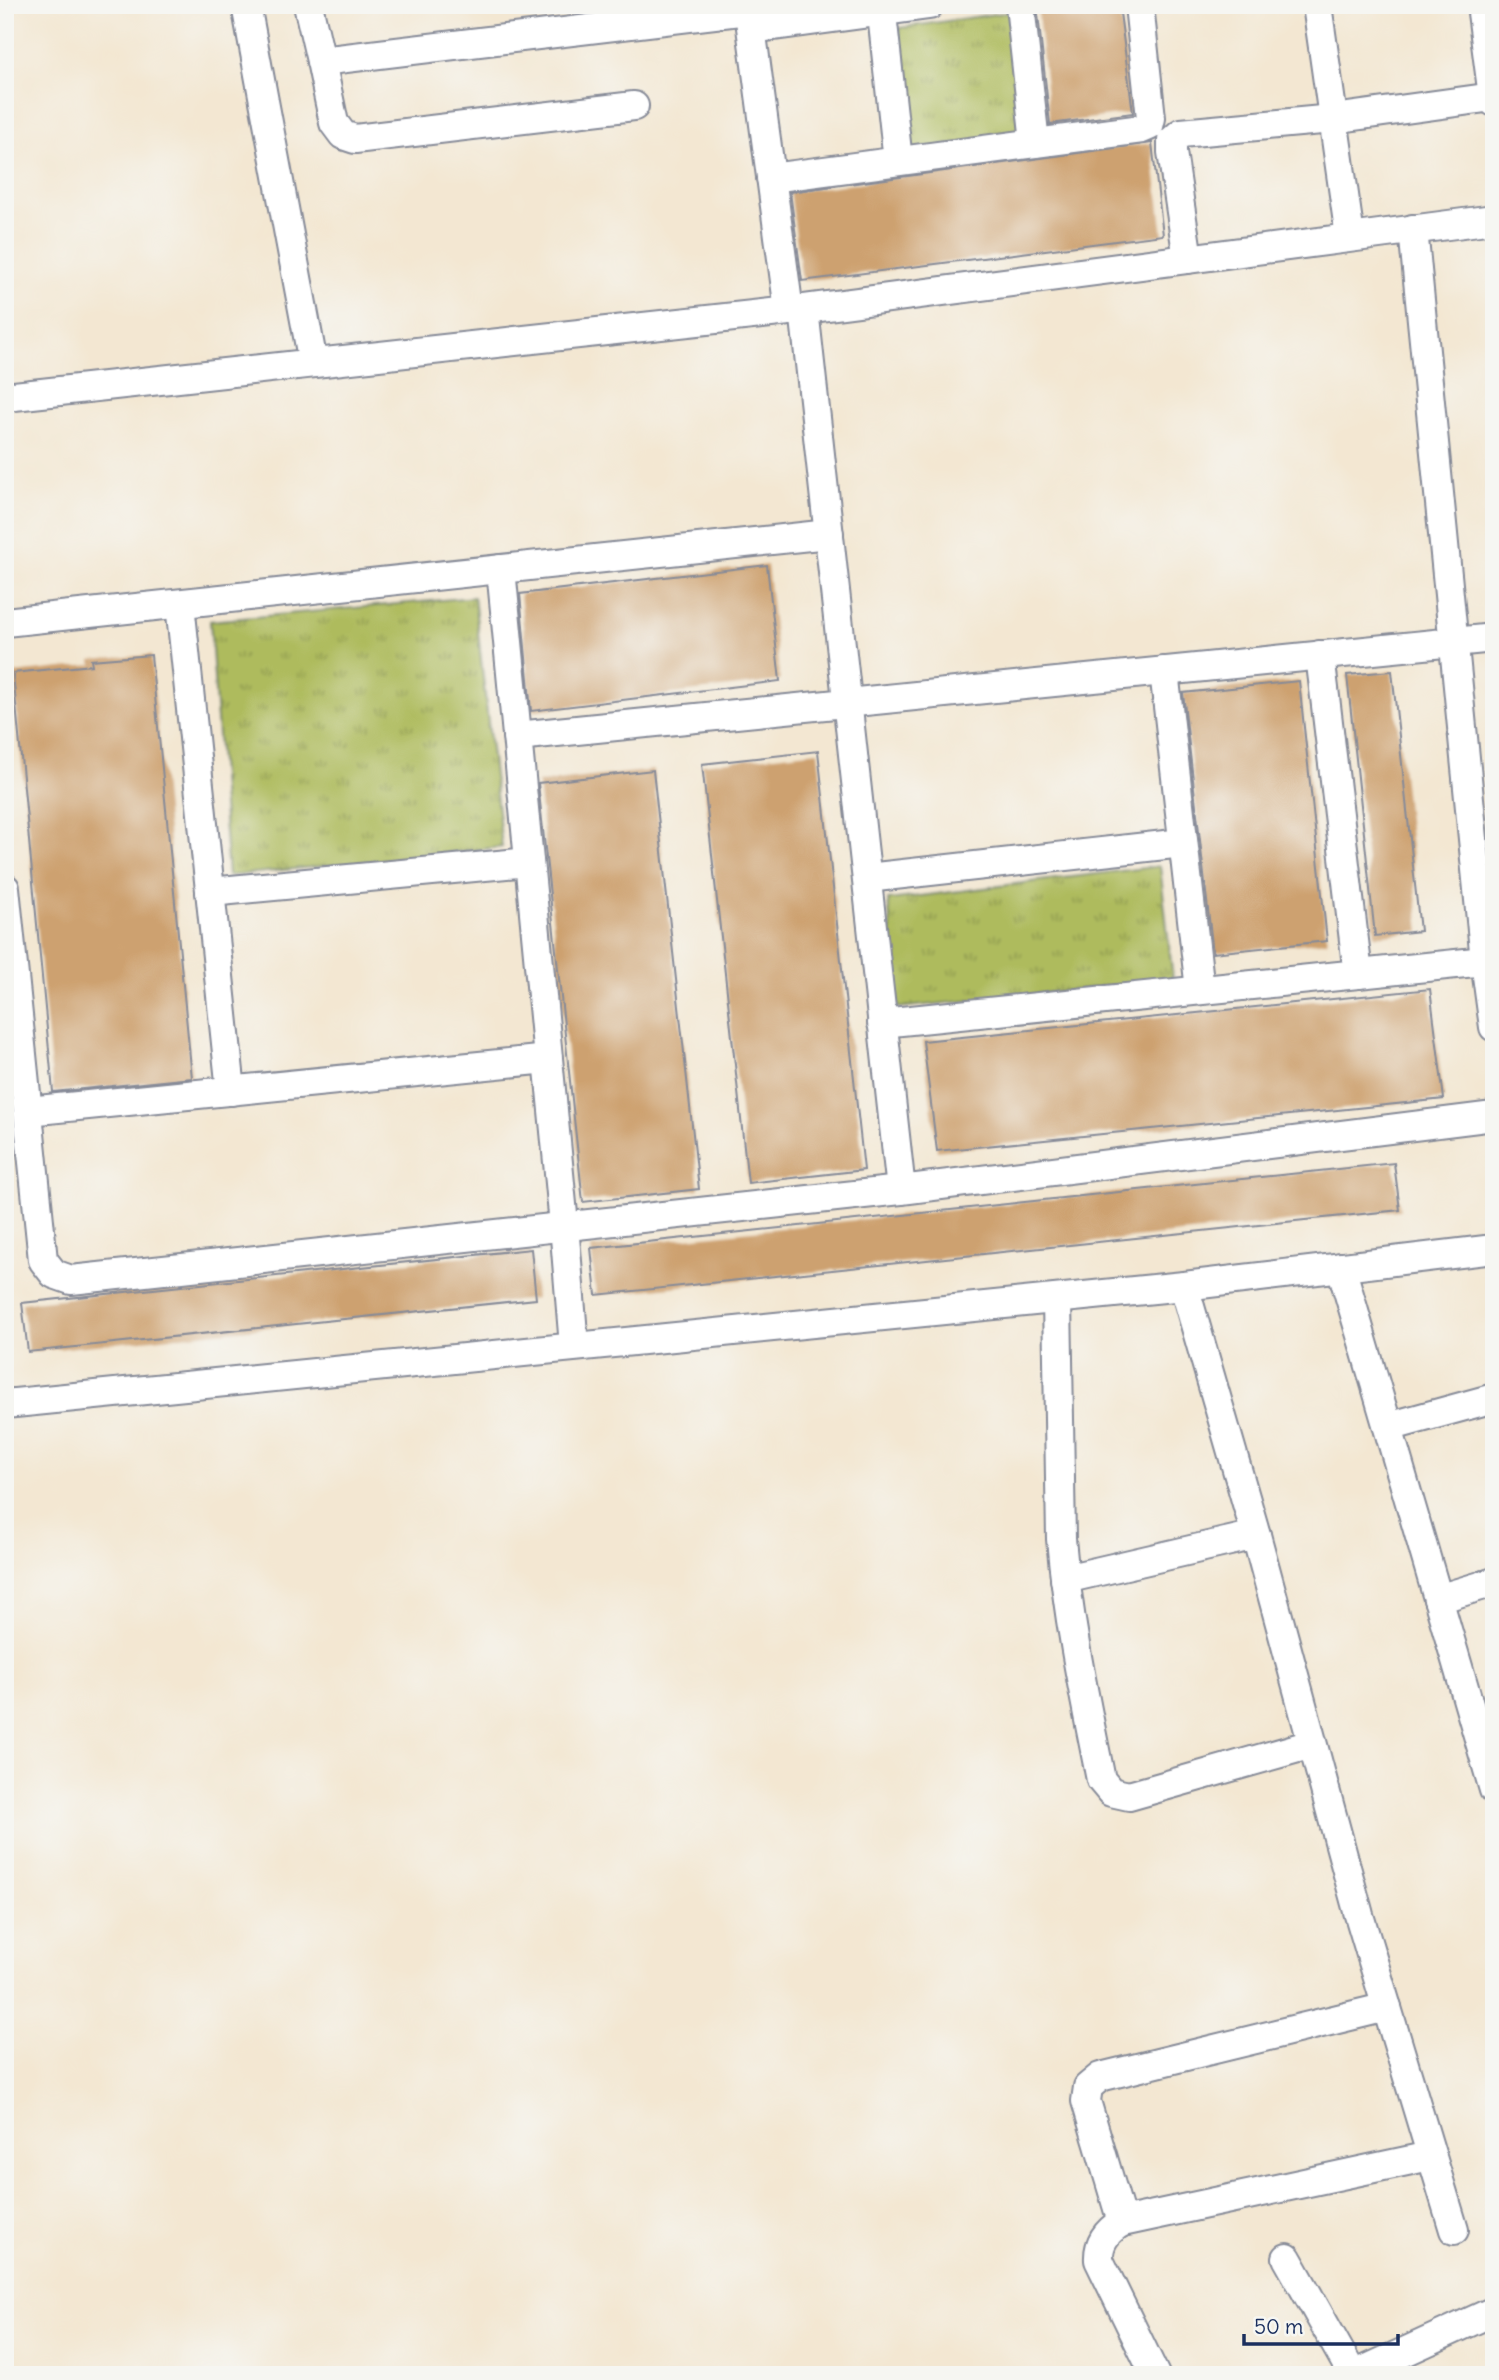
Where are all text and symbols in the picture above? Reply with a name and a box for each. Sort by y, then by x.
scale bar [1244,2303,1398,2347]
text: 50 m [1254,2313,1303,2340]

